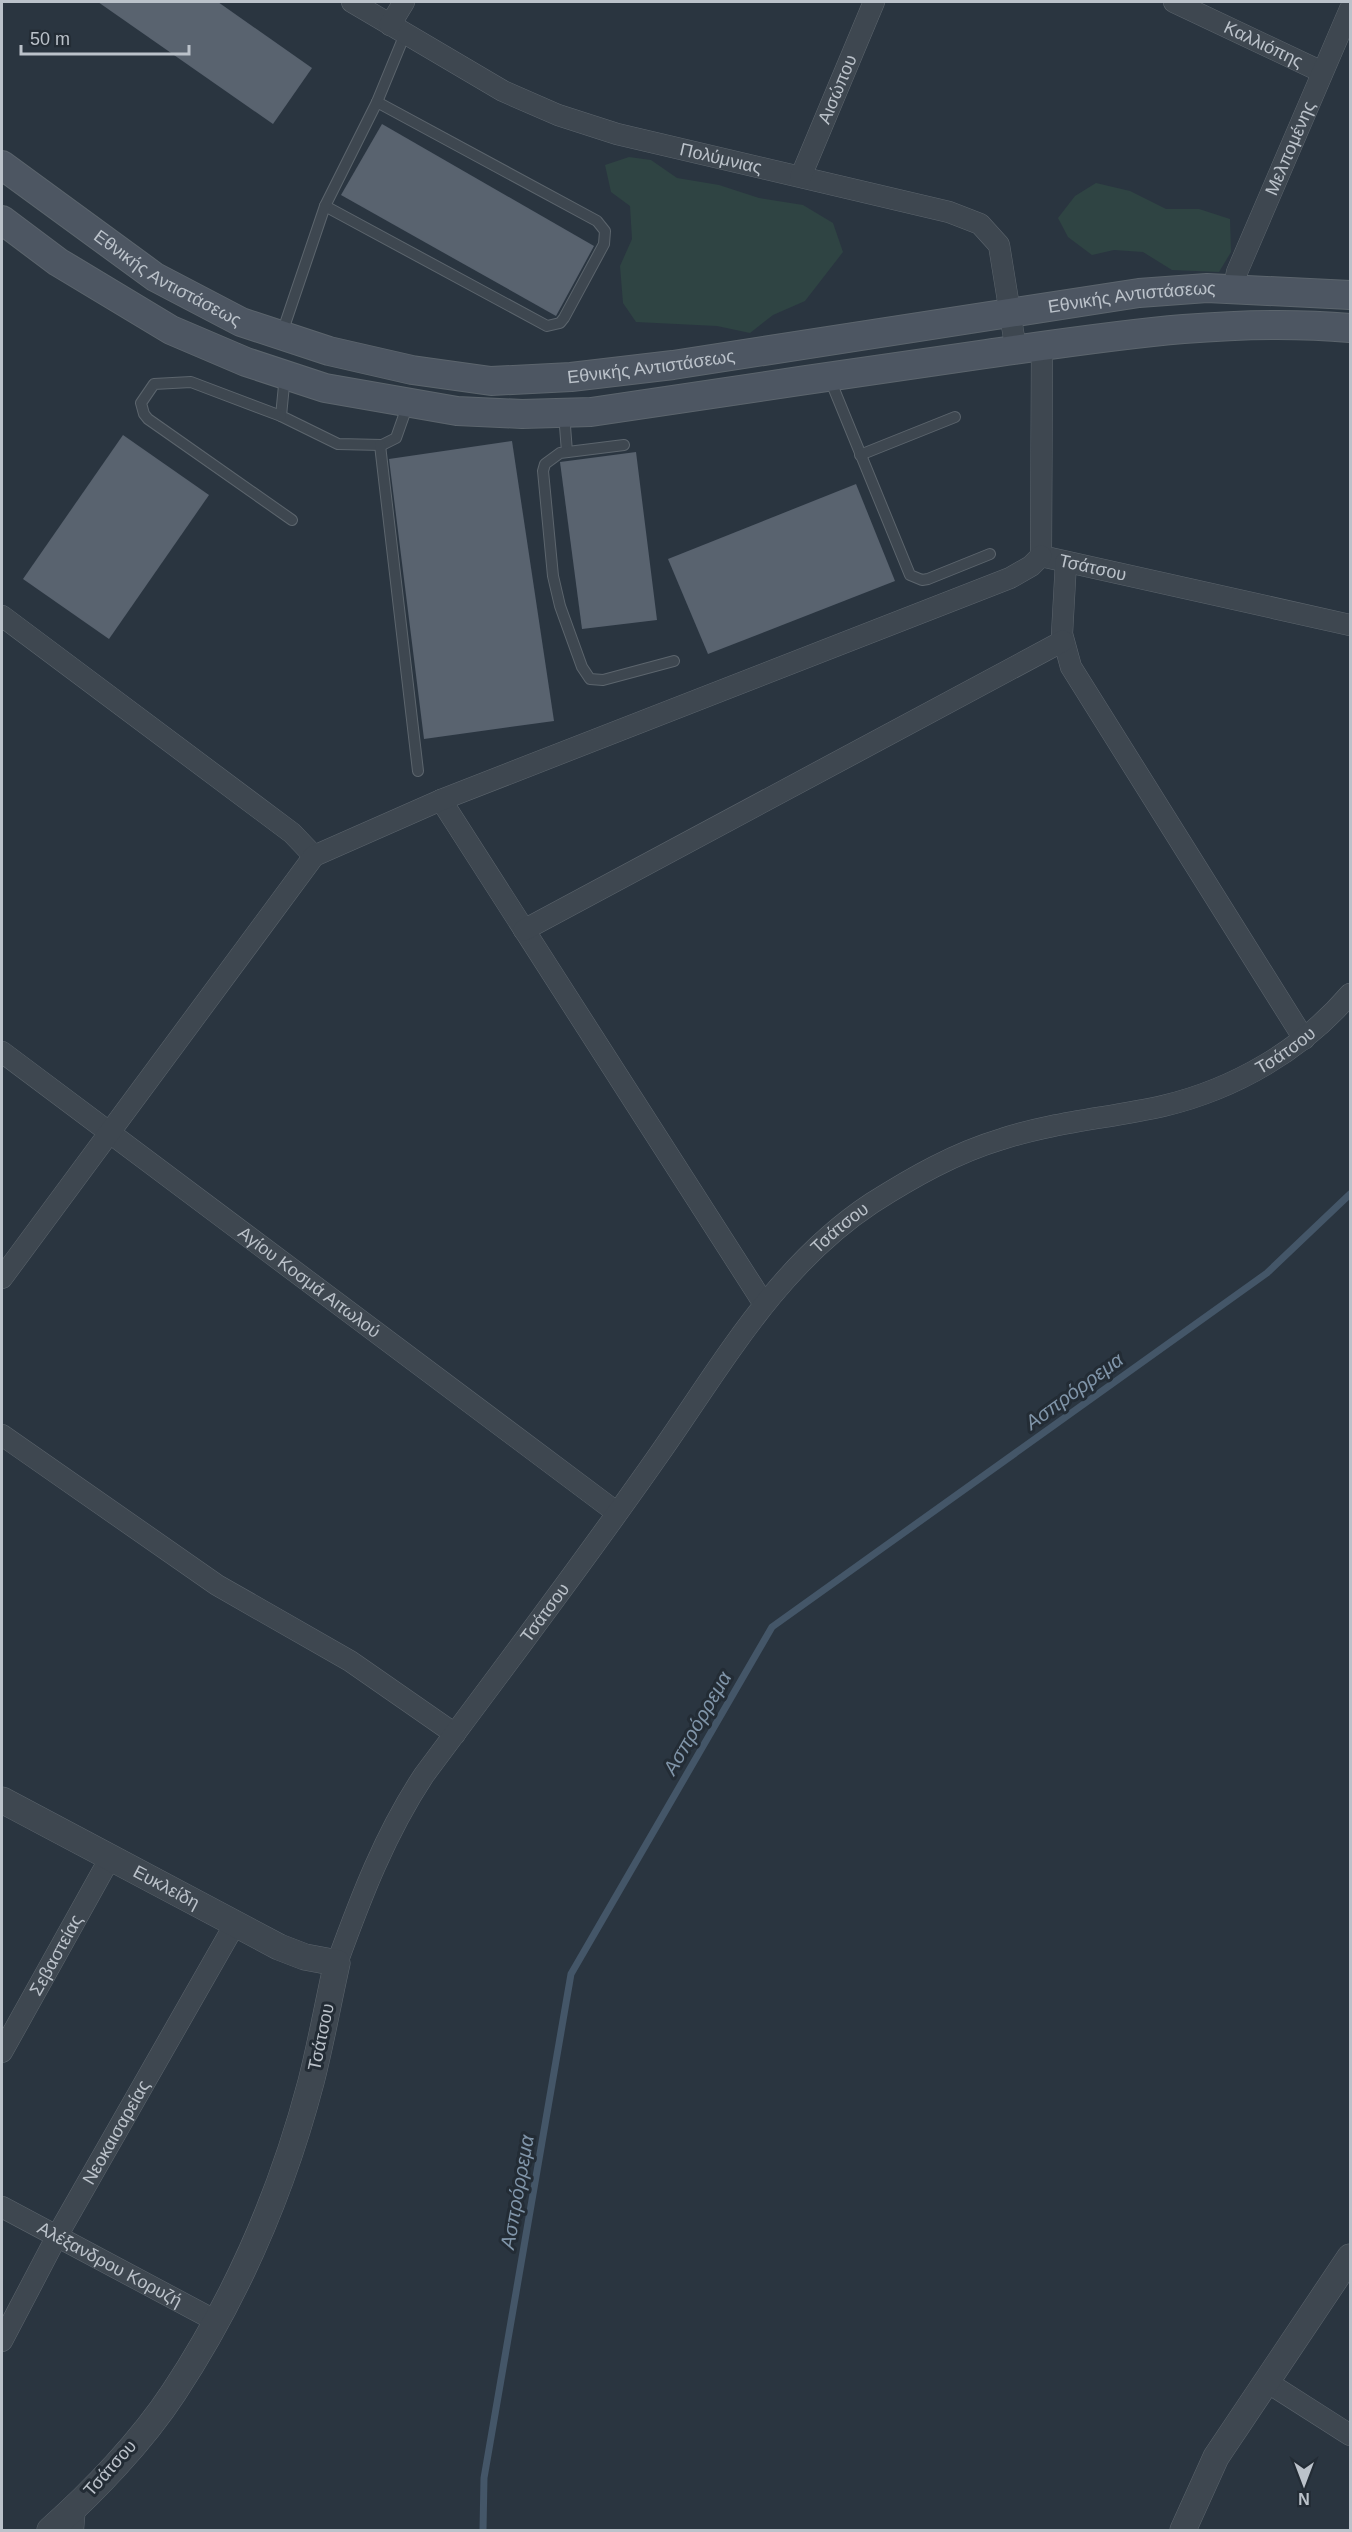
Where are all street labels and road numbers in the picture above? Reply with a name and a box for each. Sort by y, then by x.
street label: Καλλιόπης [1221,17,1307,72]
street label: Αισώπου [814,52,861,127]
street label: Μελπομένης [1261,98,1319,198]
street label: Πολύμνιας [678,139,764,178]
street label: Εθνικής Αντιστάσεως [90,226,245,330]
street label: Εθνικής Αντιστάσεως [1047,278,1216,317]
street label: Εθνικής Αντιστάσεως [566,346,736,387]
street label: Τσάτσου [1057,550,1128,585]
street label: Τσάτσου [1252,1023,1319,1078]
street label: Τσάτσου [807,1199,872,1257]
street label: Αγίου Κοσμά Αιτωλού [234,1223,384,1342]
street label: Τσάτσου [516,1579,573,1646]
street label: Ευκλείδη [130,1861,203,1913]
street label: Σεβαστείας [26,1911,87,1999]
street label: Τσάτσου [304,2001,338,2073]
street label: Νεοκαισαρείας [78,2076,154,2188]
street label: Αλέξανδρου Κορυζή [34,2218,185,2311]
street label: Τσάτσου [80,2436,140,2500]

